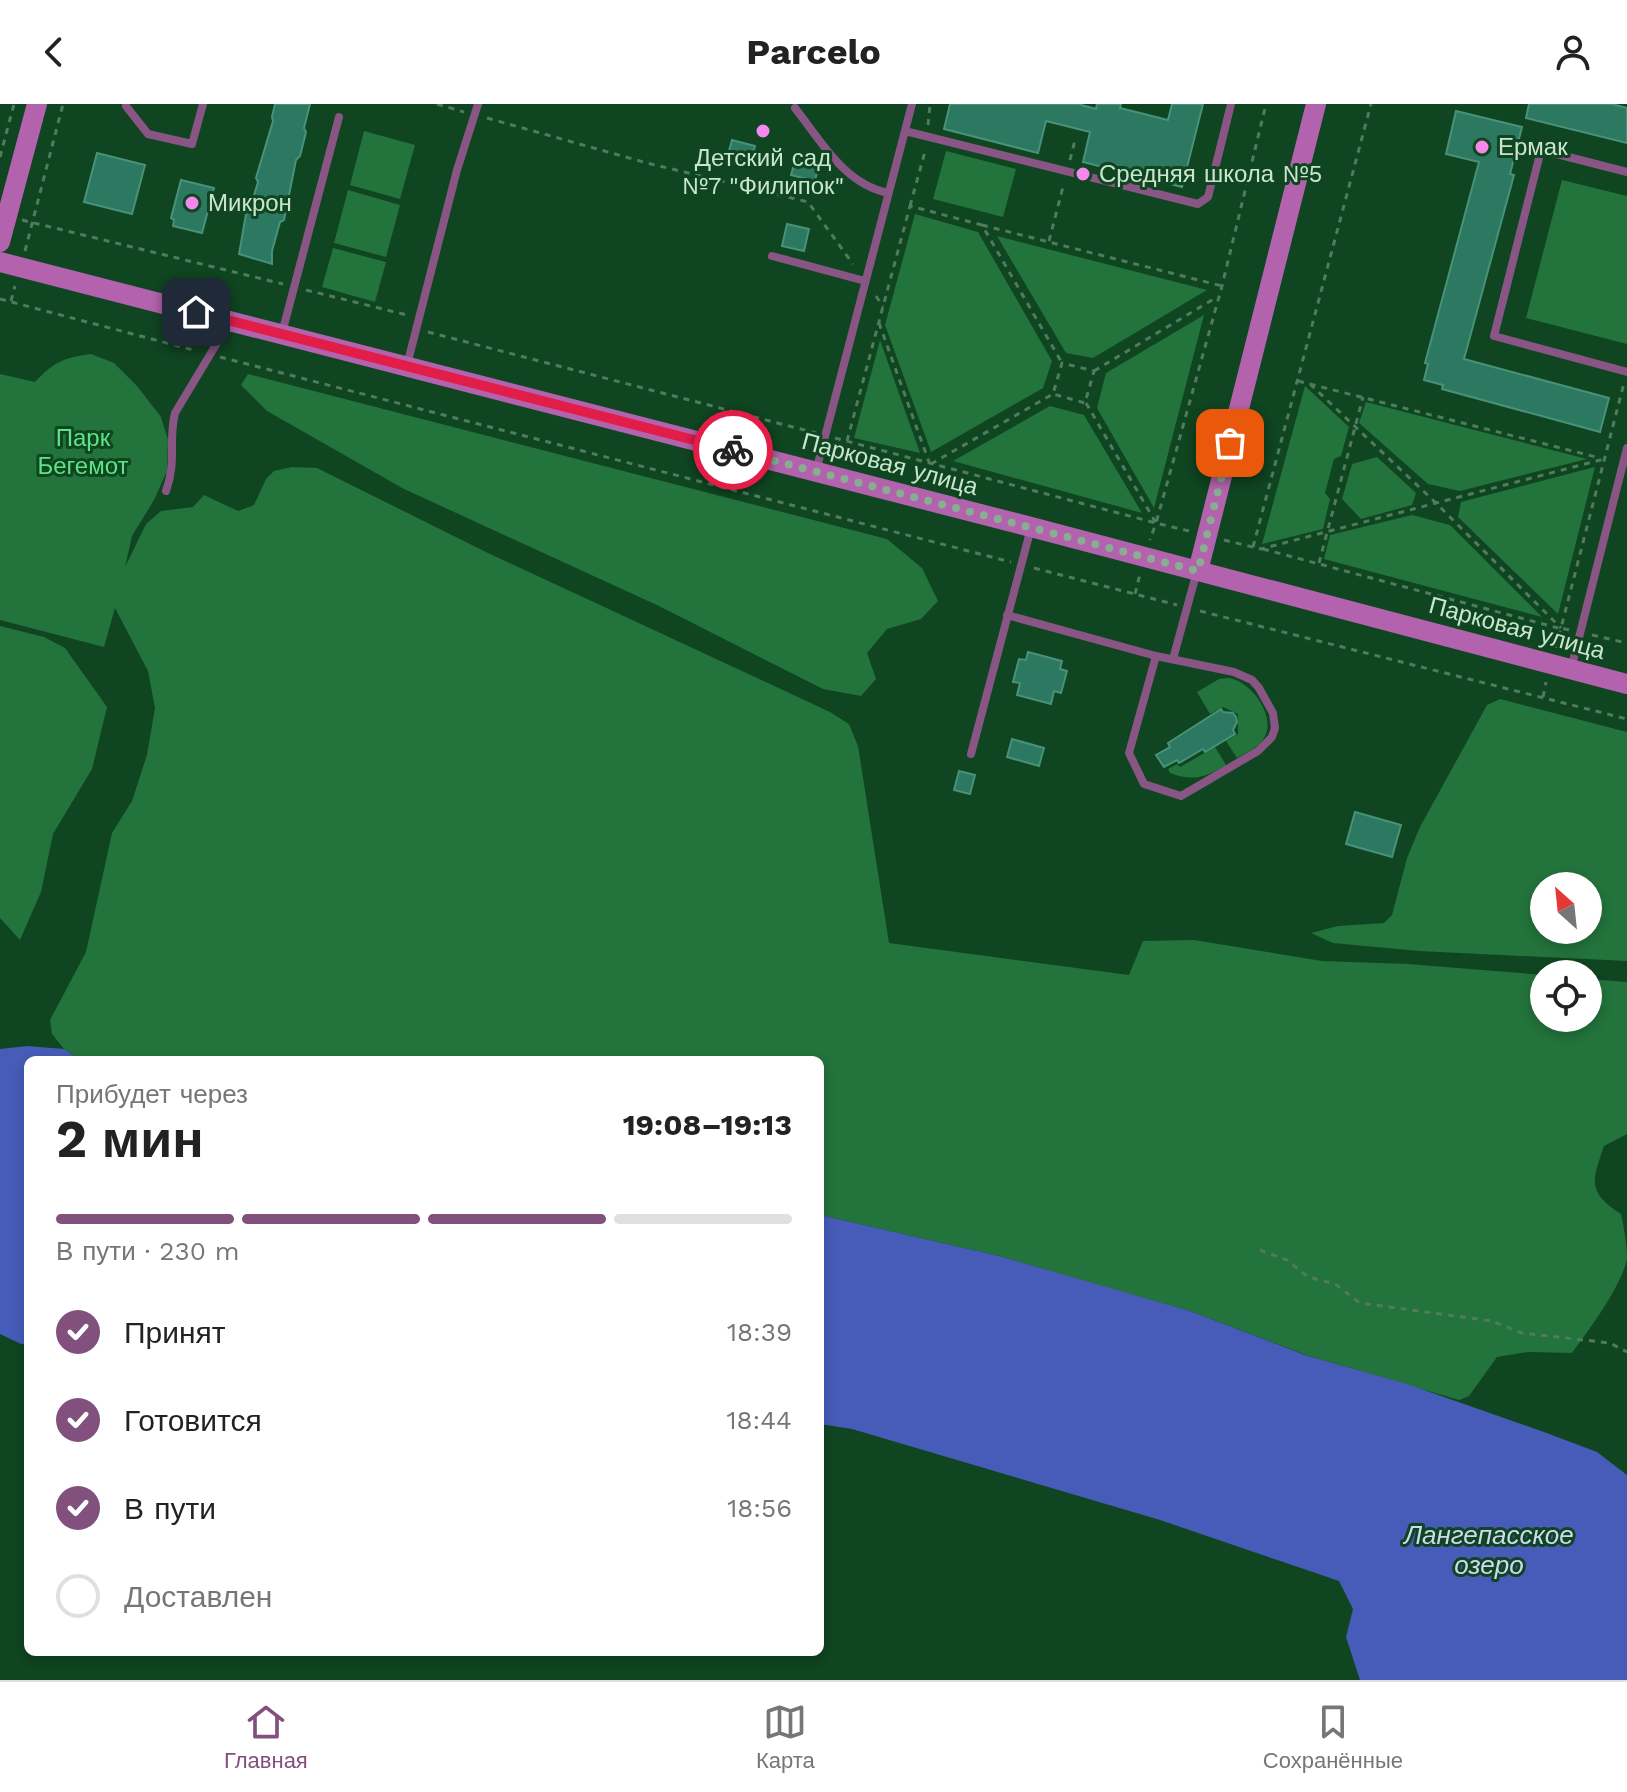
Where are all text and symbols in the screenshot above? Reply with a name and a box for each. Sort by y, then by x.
icon: back [32,30,76,74]
icon: person [1551,30,1595,74]
text: Parcelo [746,31,881,73]
marker: Детский сад №7 "Филипок" [754,122,772,140]
place label: Ермак [1498,133,1568,161]
marker: Ермак [1473,138,1491,156]
place label: Детский сад №7 "Филипок" [682,144,844,200]
place label: Средняя школа №5 [1099,160,1323,188]
marker: Средняя школа №5 [1074,165,1092,183]
place label: Микрон [208,189,292,217]
marker: Микрон [183,194,201,212]
pin [162,278,230,346]
icon: home [174,290,218,334]
pin [1196,409,1264,477]
courier [693,410,773,490]
icon: bag [1208,421,1252,465]
park label: Парк Бегемот [38,424,129,480]
street label: Парковая улица [799,427,982,501]
icon: bike [711,428,755,472]
street label: Парковая улица [1426,591,1609,665]
north arrow [1530,872,1602,944]
map controls [1530,872,1602,1032]
button: locate [1530,960,1602,1032]
text: Прибудет через [56,1079,248,1109]
text: 19:08–19:13 [623,1107,792,1142]
text: 2 мин [56,1109,204,1170]
text: В пути · 230 m [56,1236,239,1266]
icon: check [56,1310,100,1354]
text: Принят [124,1315,226,1350]
text: 18:39 [727,1317,792,1347]
icon: check [56,1398,100,1442]
text: Готовится [124,1403,262,1438]
text: 18:44 [726,1405,792,1435]
icon: check [56,1486,100,1530]
text: В пути [124,1491,216,1526]
text: 18:56 [727,1493,792,1523]
water label: Лангепасское озеро [1402,1520,1574,1580]
text: Доставлен [124,1579,272,1614]
tab: Главная [224,1700,308,1774]
tab: Карта [756,1700,815,1774]
tab: Сохранённые [1263,1700,1403,1774]

